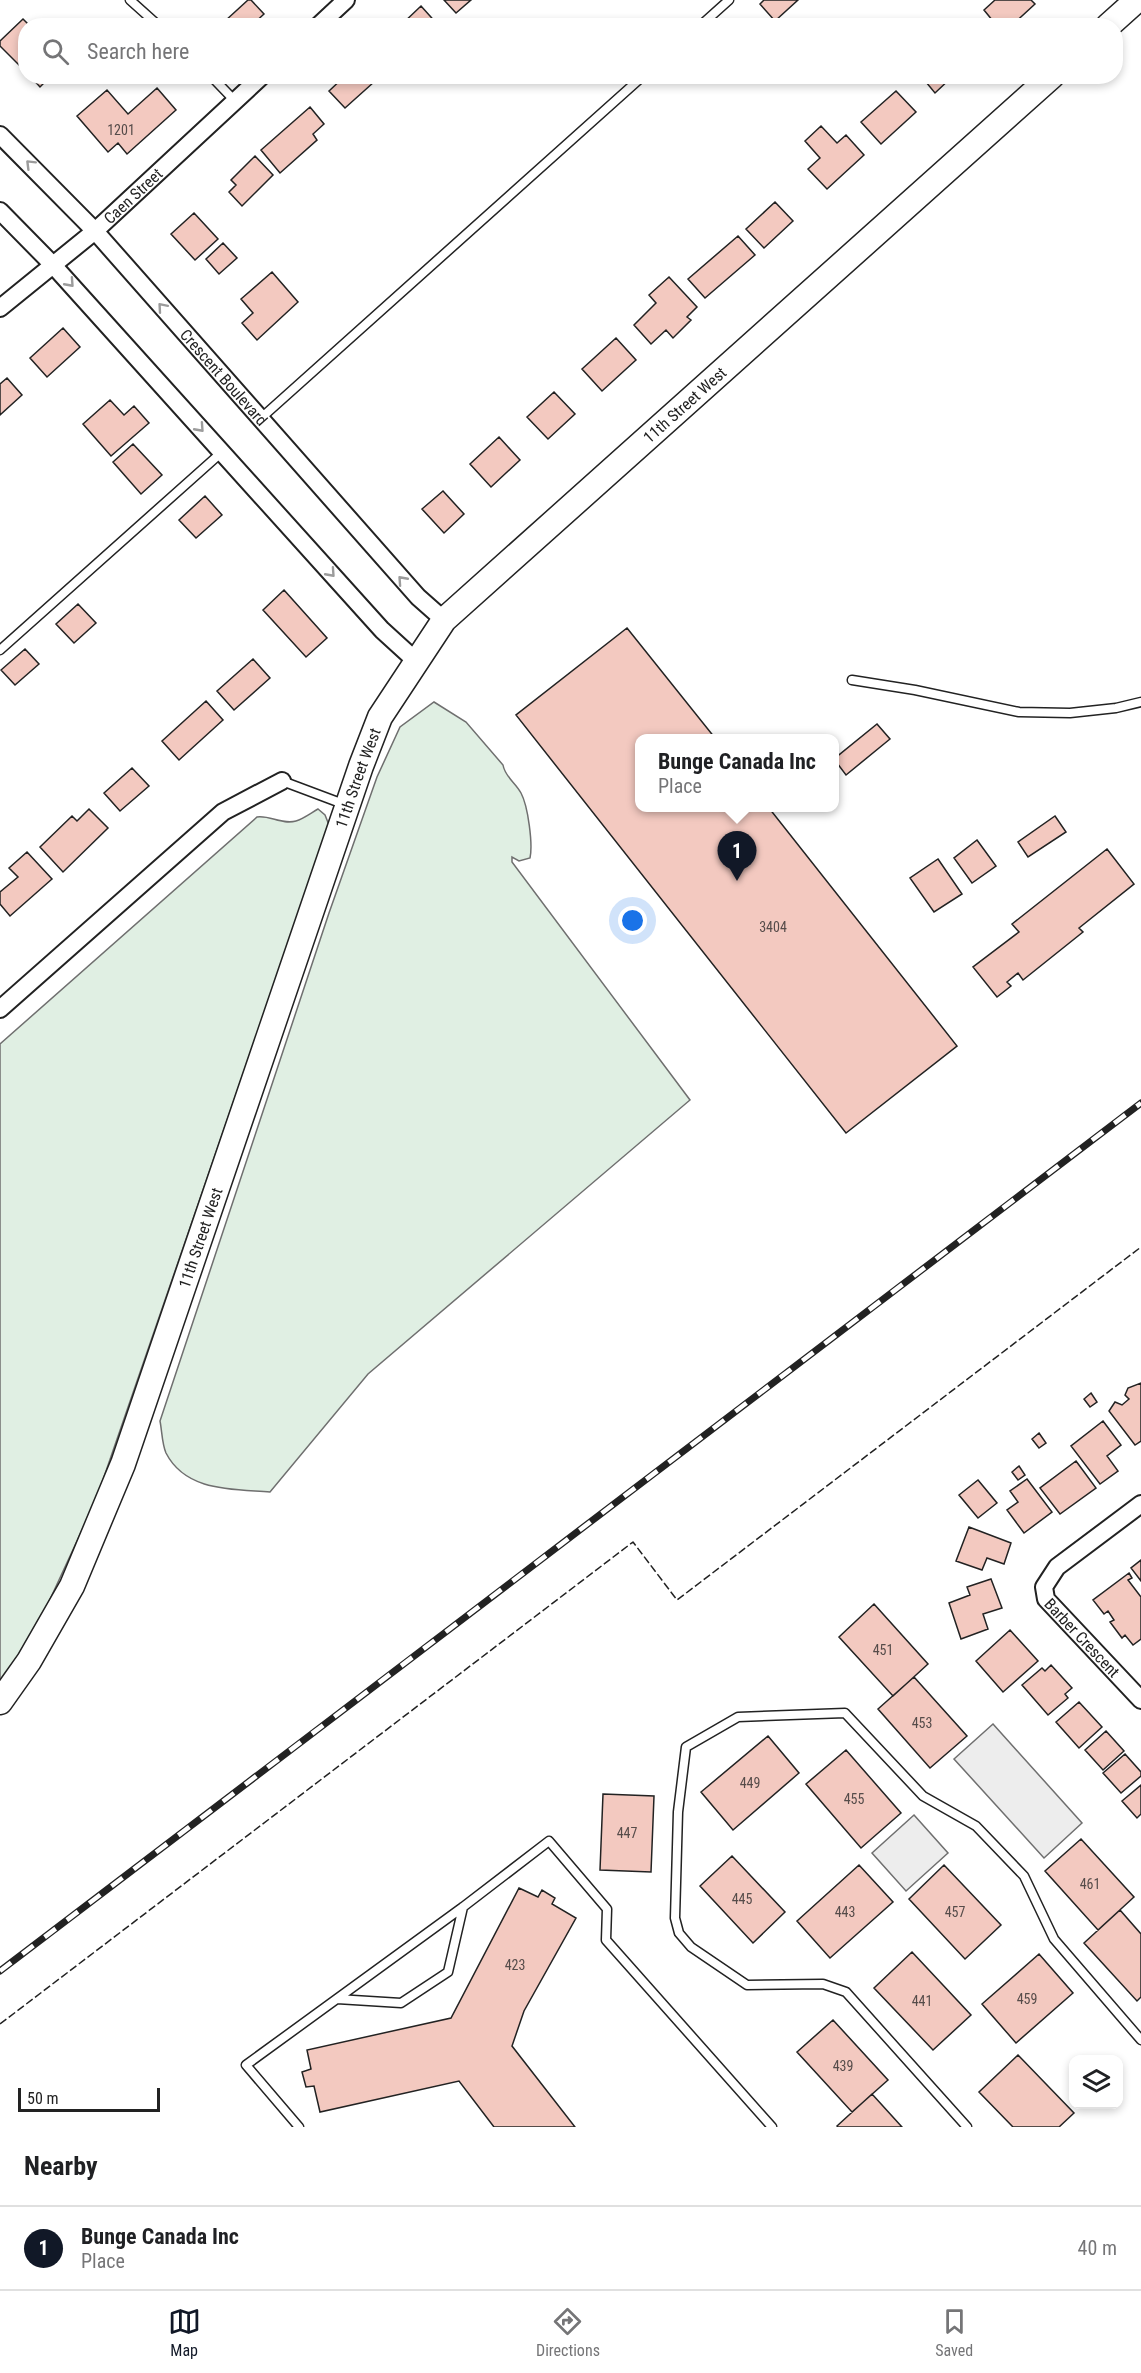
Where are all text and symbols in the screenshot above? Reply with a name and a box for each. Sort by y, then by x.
search box [18,18,1123,84]
icon: search [39,35,72,68]
text: Search here [87,39,189,64]
house number: 1201 [107,122,135,138]
one-way arrow [27,161,38,172]
street label: Caen Street [100,164,167,228]
one-way arrow [63,276,74,287]
one-way arrow [158,304,169,314]
street label: Crescent Boulevard [176,325,271,430]
street label: 11th Street West [640,363,730,447]
one-way arrow [193,421,204,432]
one-way arrow [324,566,335,577]
one-way arrow [398,576,409,587]
street label: 11th Street West [332,725,385,830]
popup [635,734,839,812]
text: Bunge Canada Inc [658,749,816,774]
text: Place [658,774,702,798]
pin: 1 [718,832,756,881]
your location [618,906,647,935]
house number: 3404 [759,919,787,935]
street label: 11th Street West [175,1185,227,1290]
street label: Barber Crescent [1040,1595,1124,1681]
house number: 451 [873,1642,893,1658]
house number: 453 [912,1715,932,1731]
house number: 449 [740,1775,760,1791]
house number: 455 [844,1791,864,1807]
house number: 447 [617,1825,637,1841]
house number: 461 [1080,1876,1100,1892]
house number: 445 [732,1891,752,1907]
house number: 443 [835,1904,855,1920]
house number: 457 [945,1904,965,1920]
house number: 423 [505,1957,525,1973]
house number: 459 [1017,1991,1037,2007]
house number: 441 [912,1993,932,2009]
map controls [1069,2055,1123,2109]
button: layers [1069,2055,1123,2109]
house number: 439 [833,2058,853,2074]
scale bar [18,2085,160,2112]
text: 50 m [27,2089,59,2108]
text: Nearby [24,2151,98,2181]
text: Bunge Canada Inc [81,2224,239,2249]
text: 1 [38,2236,49,2260]
text: 40 m [1078,2236,1117,2260]
text: Place [81,2249,125,2273]
tab: Map [168,2305,201,2360]
tab: Directions [536,2305,600,2360]
tab: Saved [935,2305,973,2360]

